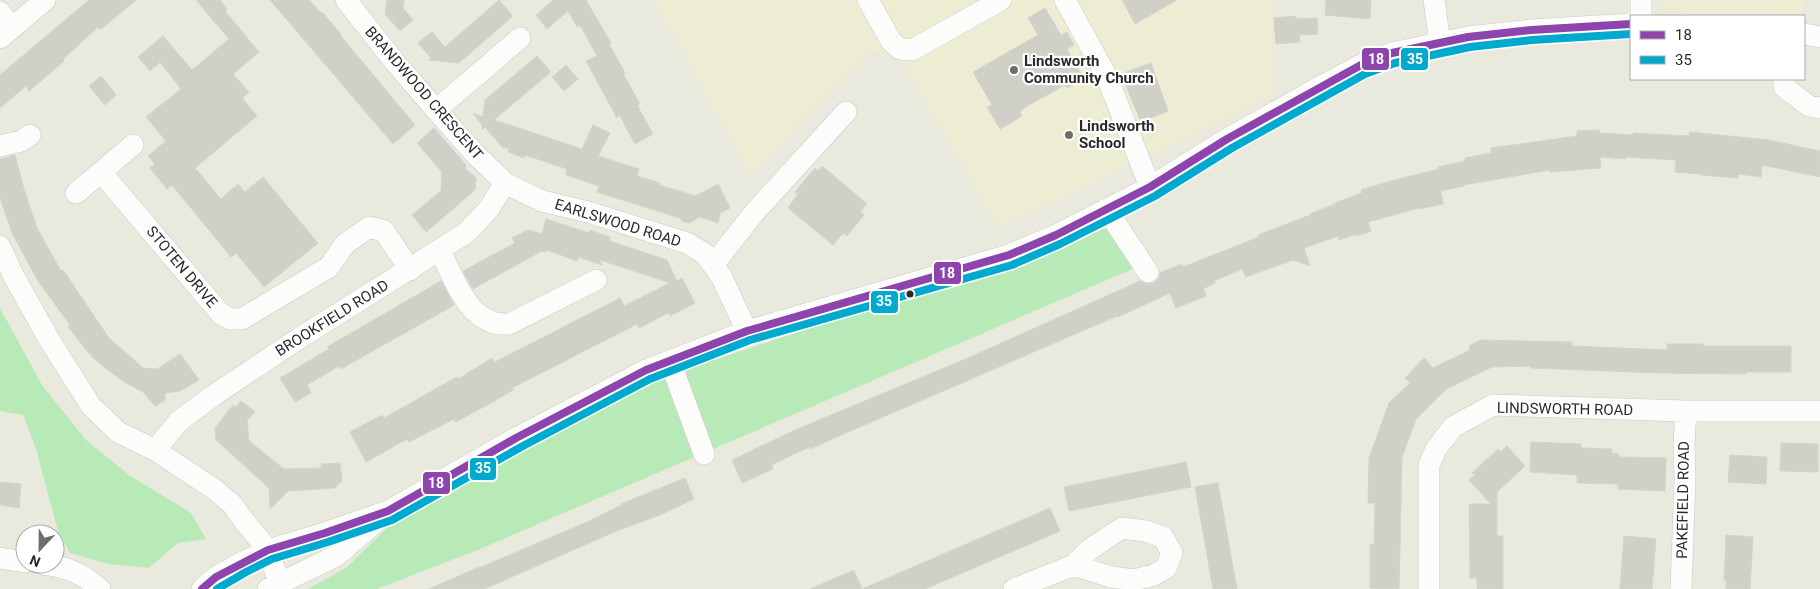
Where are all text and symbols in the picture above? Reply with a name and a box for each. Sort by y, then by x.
legend [1630,15,1805,80]
street label: BRANDWOOD CRESCENT [361,23,487,163]
text: 18 [1675,26,1692,44]
line badge: 18 [1361,47,1390,71]
line badge: 35 [1400,47,1429,71]
text: 18 [1368,51,1384,67]
text: 35 [1407,51,1423,67]
text: 35 [1675,51,1692,69]
place label: Lindsworth Community Church [1024,52,1154,87]
marker: Lindsworth Community Church [1008,64,1020,76]
place label: Lindsworth School [1079,117,1154,152]
marker: Lindsworth School [1063,129,1075,141]
street label: EARLSWOOD ROAD [553,195,683,251]
street label: STOTEN DRIVE [143,223,222,312]
line badge: 18 [933,261,962,285]
text: 18 [939,265,955,281]
street label: BROOKFIELD ROAD [272,276,392,360]
unlabelled marker [905,289,915,299]
line badge: 35 [870,290,899,314]
text: 35 [876,293,892,309]
street label: LINDSWORTH ROAD [1497,399,1633,419]
street label: PAKEFIELD ROAD [1673,441,1693,559]
line badge: 35 [469,457,497,481]
text: 35 [475,460,491,476]
line badge: 18 [422,471,451,495]
text: 18 [428,475,444,491]
north arrow [15,524,65,574]
text: N [28,552,43,570]

